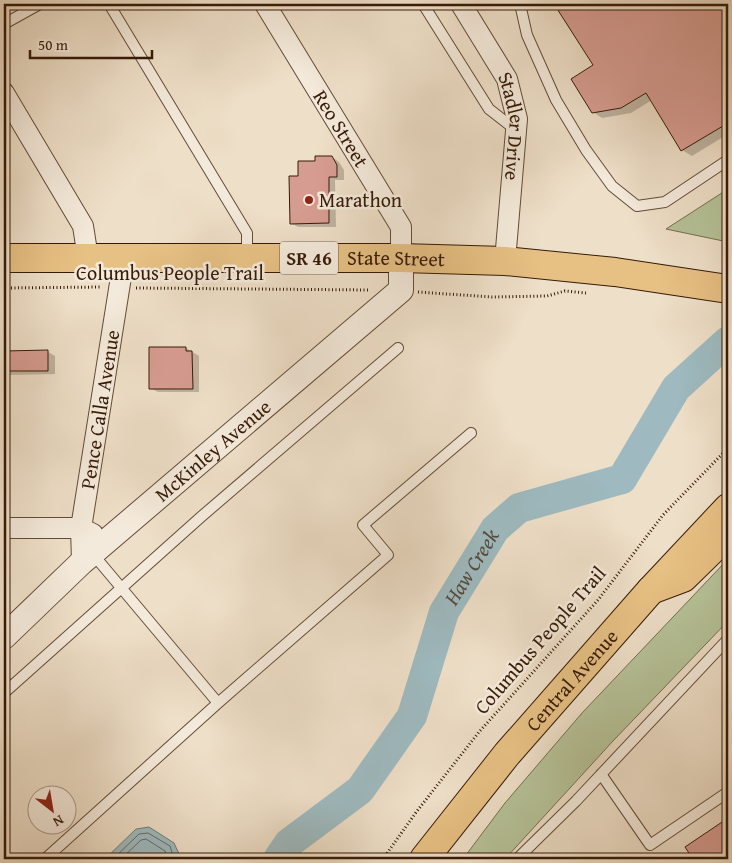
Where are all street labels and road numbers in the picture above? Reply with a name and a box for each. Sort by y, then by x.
street label: Stadler Drive [492,65,533,182]
street label: Reo Street [307,84,376,173]
road number: SR 46 [280,242,338,274]
street label: State Street [347,243,445,273]
street label: Columbus People Trail [76,258,264,287]
street label: Pence Calla Avenue [72,328,126,491]
street label: McKinley Avenue [148,392,277,508]
street label: Columbus People Trail [467,559,612,720]
street label: Central Avenue [518,622,624,737]

